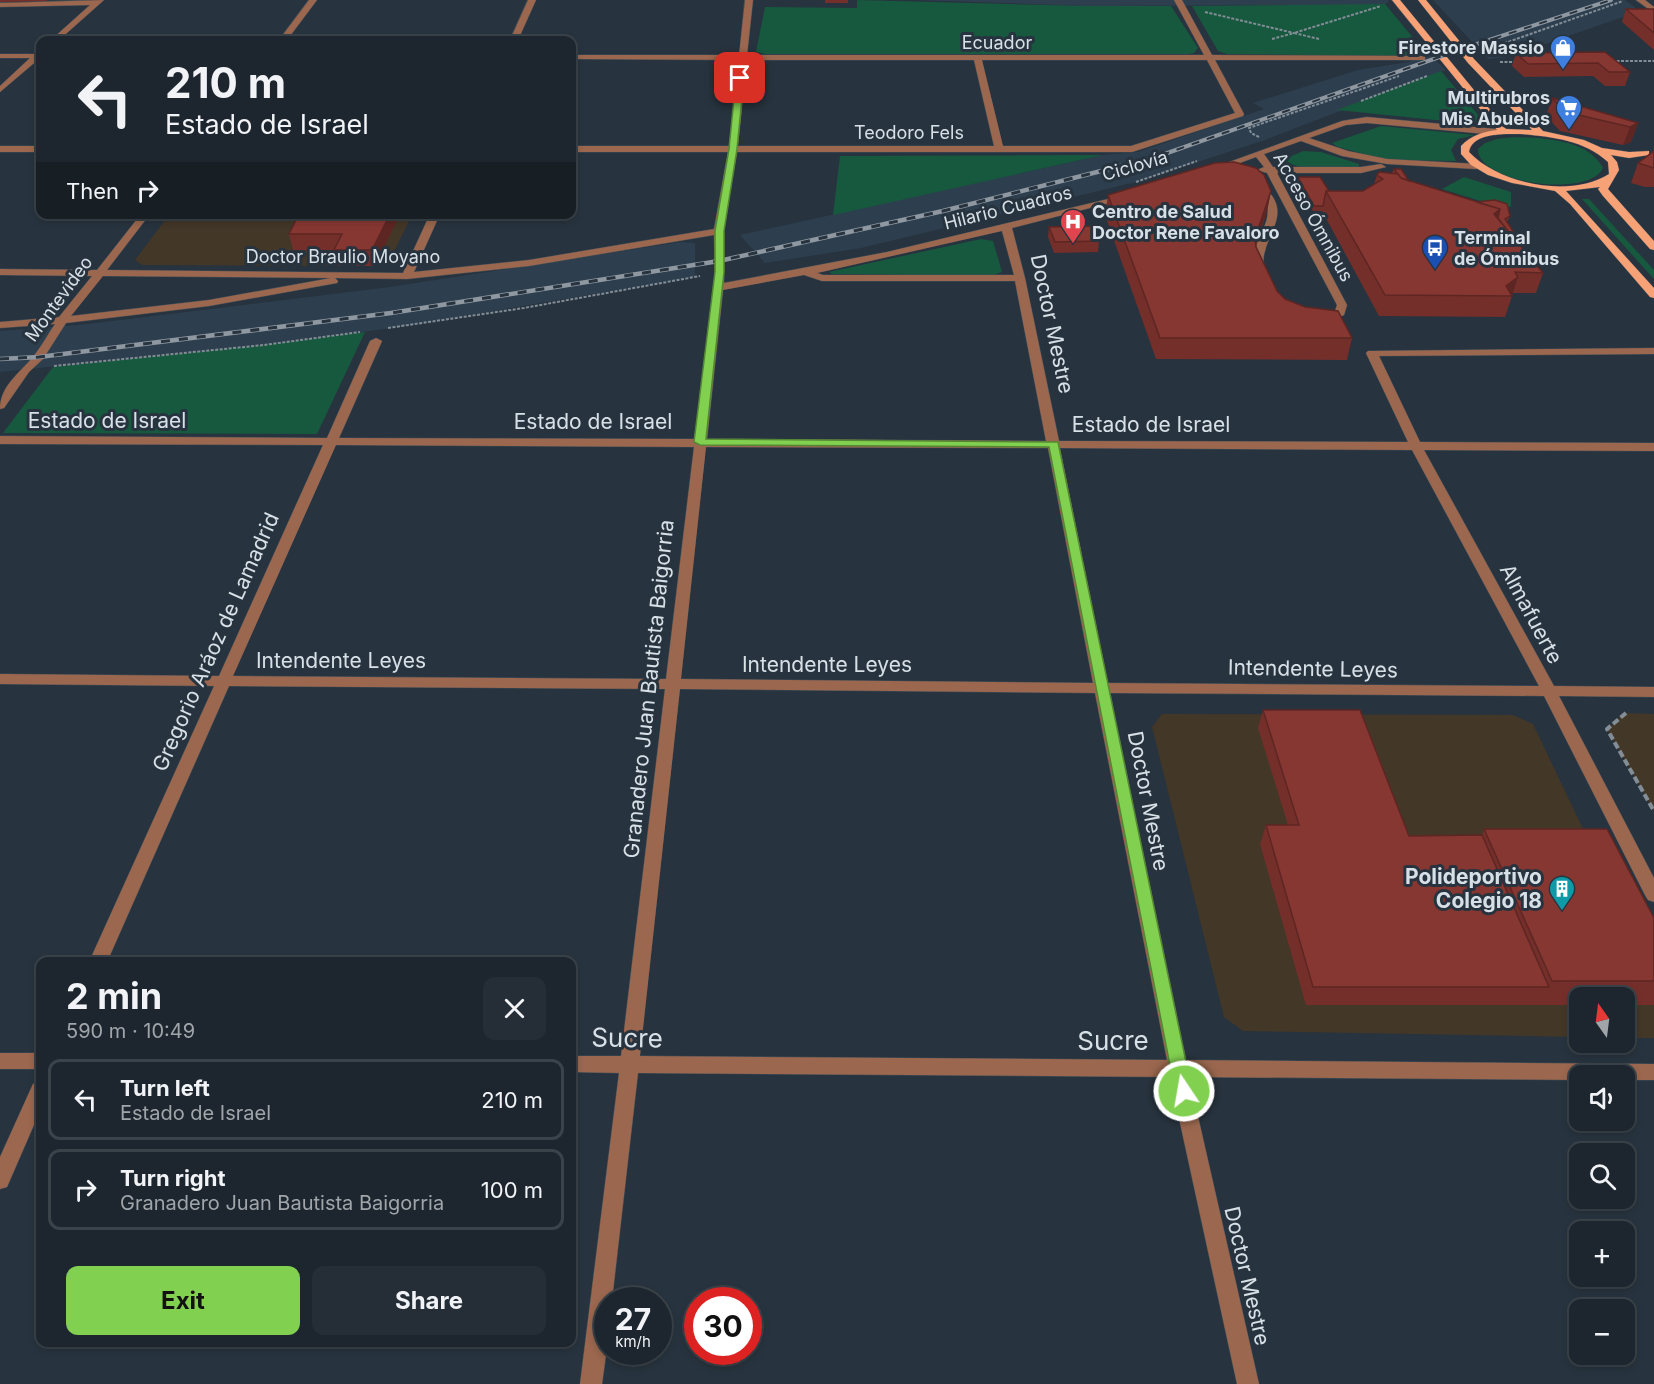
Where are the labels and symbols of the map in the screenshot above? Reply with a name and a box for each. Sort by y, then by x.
street label: Ecuador [962,32,1032,53]
shop icon: Firestore Massio [1548,33,1578,71]
place label: Firestore Massio [1398,37,1544,58]
pin [714,52,765,103]
place label: Multirubros Mis Abuelos [1441,87,1550,129]
supermarket icon: Multirubros Mis Abuelos [1554,93,1584,131]
street label: Teodoro Fels [854,122,964,143]
street label: Ciclovía [1100,146,1170,185]
street label: Acceso Ómnibus [1269,148,1359,285]
street label: Hilario Cuadros [942,181,1074,234]
place label: Centro de Salud Doctor Rene Favaloro [1092,201,1280,243]
hospital icon: Centro de Salud Doctor Rene Favaloro [1058,207,1088,245]
place label: Terminal de Ómnibus [1454,227,1559,269]
bus stop icon: Terminal de Ómnibus [1420,233,1450,271]
street label: Doctor Braulio Moyano [246,246,440,267]
street label: Montevideo [21,252,97,345]
street label: Doctor Mestre [1026,252,1079,396]
street label: Estado de Israel [28,408,186,433]
street label: Estado de Israel [514,409,672,434]
street label: Estado de Israel [1072,412,1230,437]
street label: Gregorio Aráoz de Lamadrid [147,509,284,775]
street label: Granadero Juan Bautista Baigorria [618,518,679,859]
street label: Almafuerte [1495,560,1568,668]
street label: Intendente Leyes [256,648,426,673]
street label: Intendente Leyes [742,652,912,677]
street label: Intendente Leyes [1228,655,1398,682]
street label: Doctor Mestre [1123,729,1174,873]
place label: Polideportivo Colegio 18 [1405,864,1542,913]
building icon: Polideportivo Colegio 18 [1547,874,1577,912]
north arrow [1569,987,1635,1053]
street label: Sucre [591,1021,663,1054]
street label: Sucre [1077,1025,1149,1056]
position arrow [1152,1059,1216,1123]
street label: Doctor Mestre [1219,1204,1276,1348]
speed limit sign: 30 [684,1287,762,1365]

